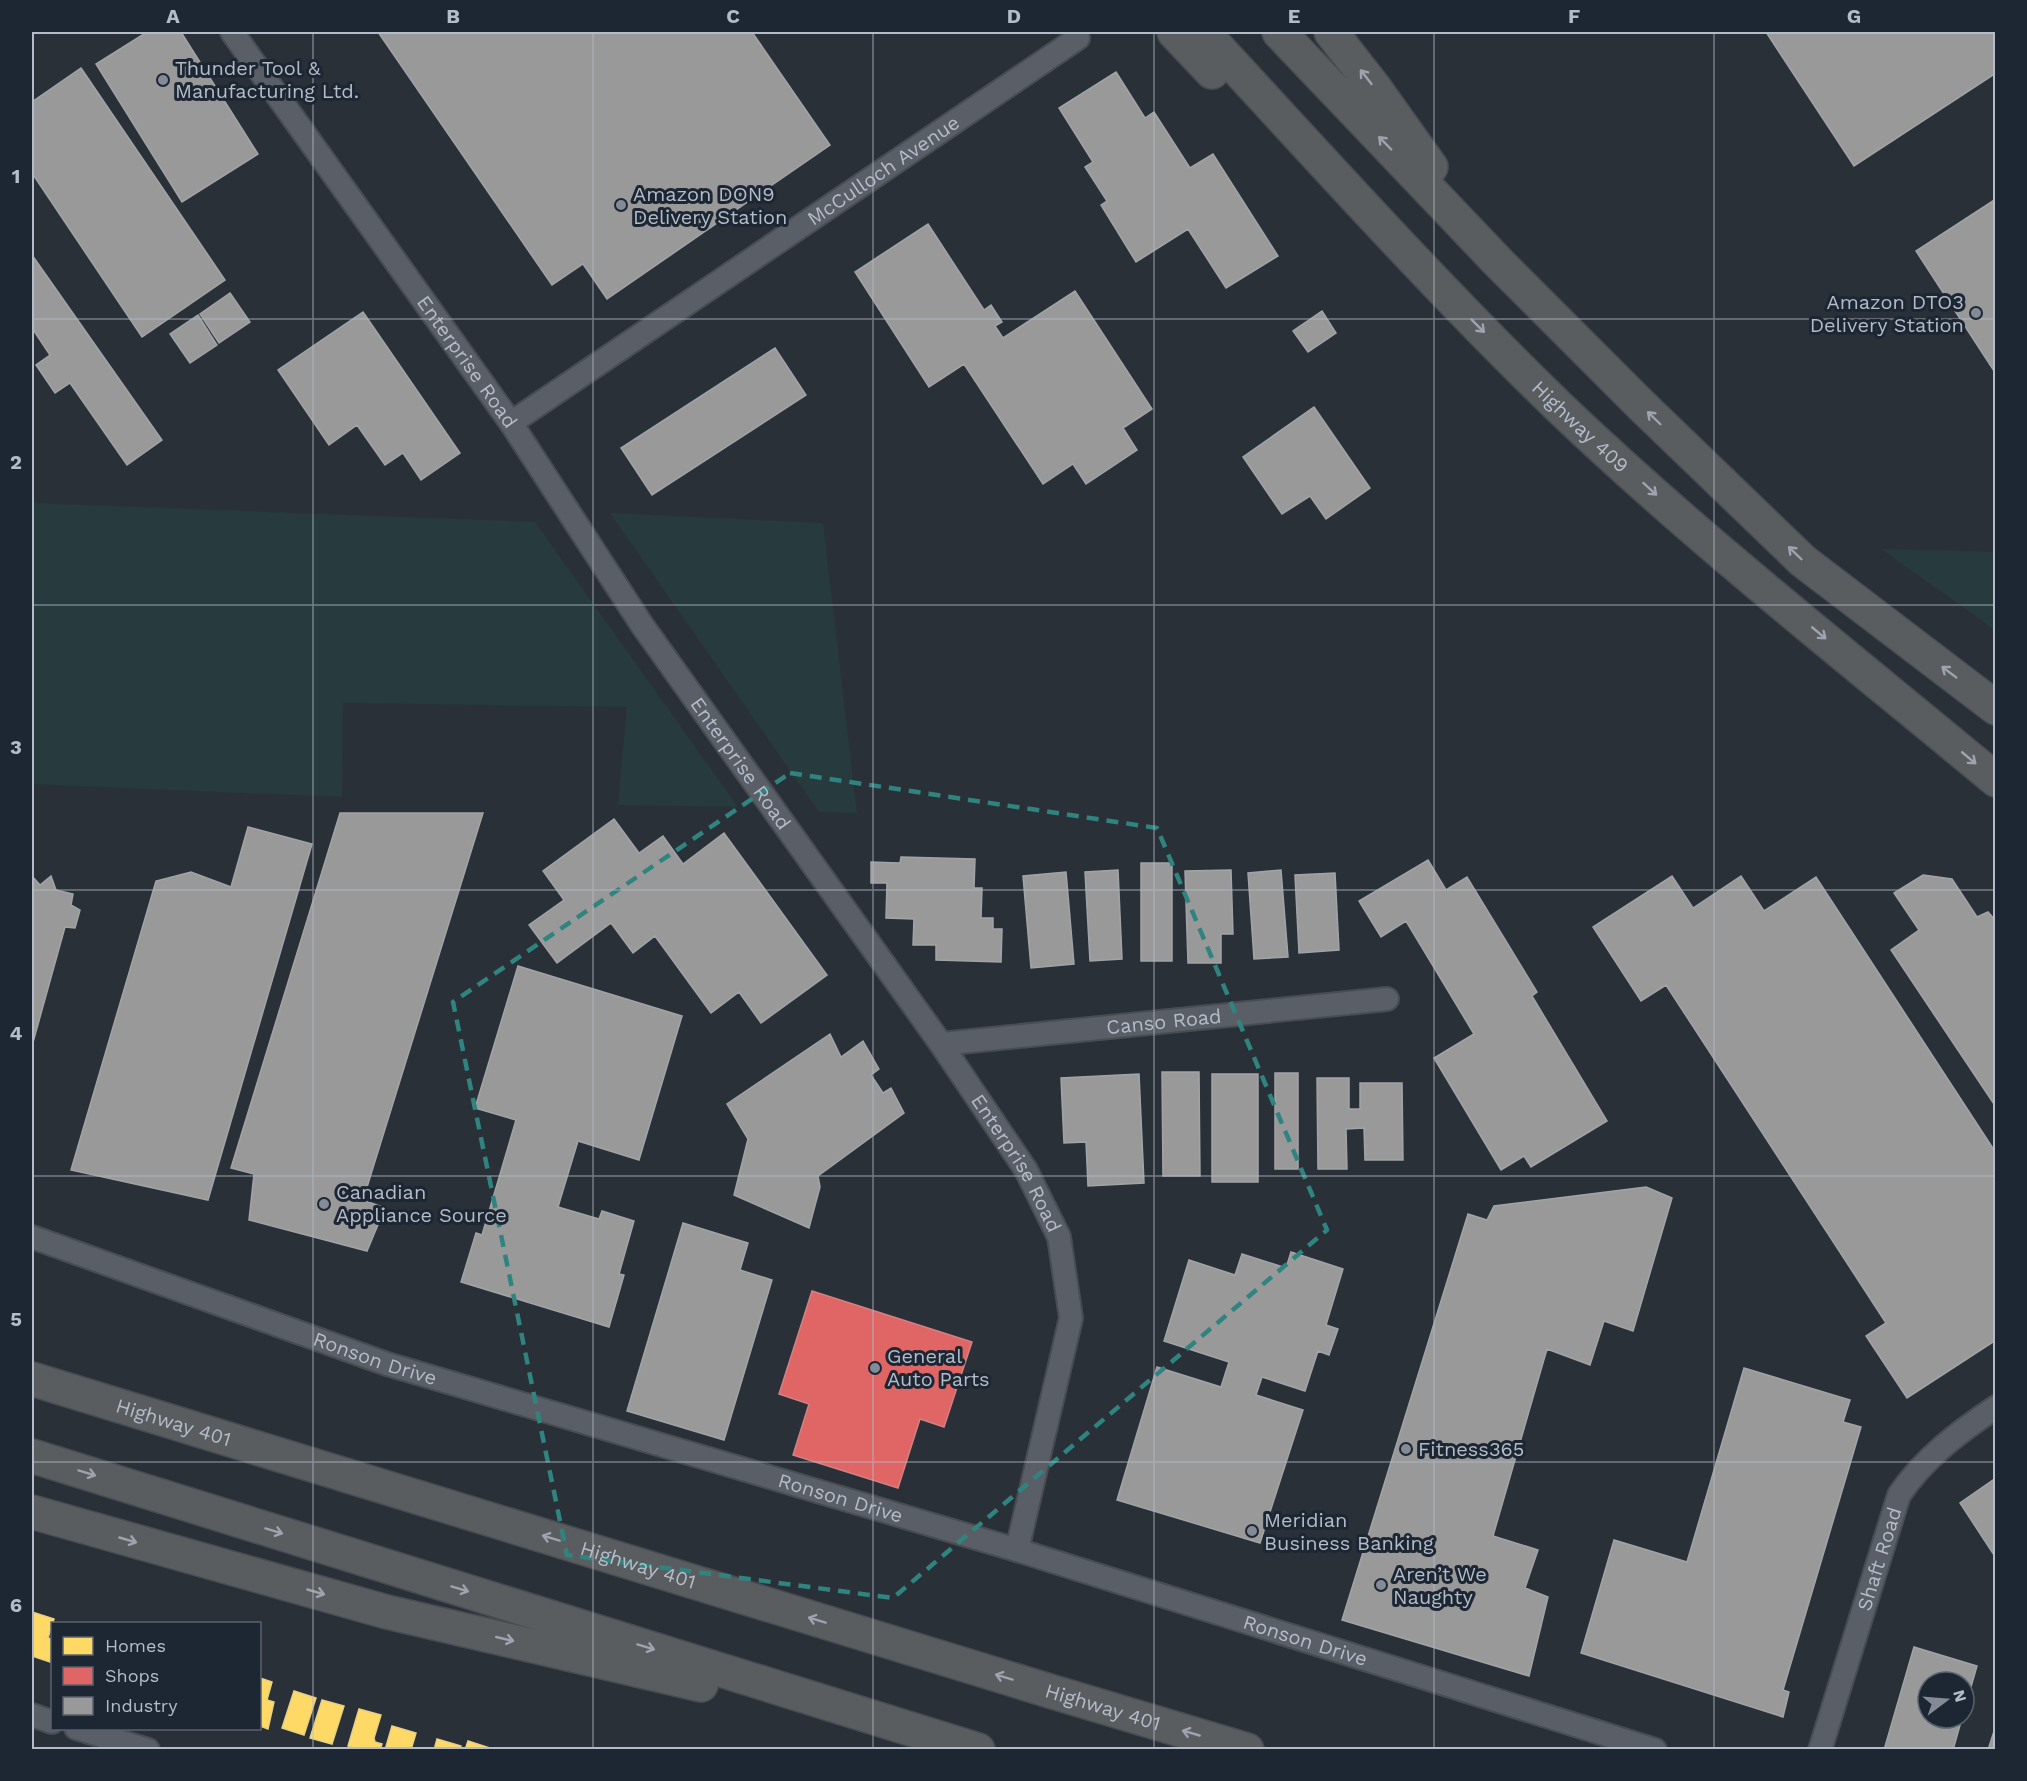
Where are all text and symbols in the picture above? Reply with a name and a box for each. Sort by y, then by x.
text: A [166,4,180,28]
text: B [446,4,460,28]
text: C [726,4,740,28]
text: D [1007,4,1021,28]
text: E [1288,4,1300,28]
text: F [1568,4,1580,28]
text: G [1847,4,1861,28]
place label: Thunder Tool & Manufacturing Ltd. [175,56,359,103]
one-way arrow [1360,70,1373,86]
marker: Thunder Tool & Manufacturing Ltd. [156,73,170,87]
street label: McCulloch Avenue [803,110,964,230]
one-way arrow [1378,136,1392,151]
text: 1 [12,164,20,188]
place label: Amazon DON9 Delivery Station [633,182,787,229]
marker: Amazon DON9 Delivery Station [614,198,628,212]
place label: Amazon DTO3 Delivery Station [1810,290,1964,337]
street label: Enterprise Road [412,291,523,433]
marker: Amazon DTO3 Delivery Station [1969,306,1983,320]
one-way arrow [1470,318,1485,333]
street label: Highway 409 [1527,375,1634,478]
one-way arrow [1646,411,1661,425]
text: 2 [10,450,22,474]
one-way arrow [1642,482,1657,496]
one-way arrow [1788,546,1803,560]
one-way arrow [1811,626,1826,640]
one-way arrow [1941,666,1957,679]
street label: Enterprise Road [685,692,796,834]
text: 3 [10,735,22,759]
one-way arrow [1961,751,1977,764]
street label: Canso Road [1105,1004,1223,1039]
text: 4 [10,1021,23,1045]
street label: Enterprise Road [966,1089,1067,1236]
place label: Canadian Appliance Source [336,1180,507,1227]
marker: Canadian Appliance Source [317,1197,331,1211]
text: 5 [10,1307,22,1331]
street label: Ronson Drive [310,1327,440,1390]
place label: General Auto Parts [887,1344,990,1391]
marker: General Auto Parts [868,1361,882,1375]
street label: Highway 401 [113,1393,234,1451]
place label: Fitness365 [1418,1437,1524,1461]
marker: Fitness365 [1399,1442,1413,1456]
street label: Ronson Drive [775,1468,906,1528]
one-way arrow [77,1469,96,1480]
street label: Shaft Road [1852,1504,1907,1614]
place label: Meridian Business Banking [1264,1508,1434,1555]
marker: Meridian Business Banking [1245,1524,1259,1538]
one-way arrow [264,1526,283,1537]
one-way arrow [542,1532,561,1543]
one-way arrow [118,1534,137,1546]
street label: Highway 401 [578,1536,699,1594]
place label: Aren’t We Naughty [1393,1562,1487,1609]
marker: Aren’t We Naughty [1374,1578,1388,1592]
one-way arrow [450,1584,469,1595]
one-way arrow [306,1587,325,1598]
text: 6 [10,1593,22,1617]
street label: Ronson Drive [1240,1610,1370,1671]
one-way arrow [808,1614,827,1625]
legend [51,1622,261,1730]
one-way arrow [495,1634,514,1646]
text: Homes [105,1635,166,1656]
one-way arrow [636,1642,655,1653]
text: Shops [105,1665,159,1686]
north arrow [1916,1670,1976,1730]
one-way arrow [995,1671,1014,1682]
street label: Highway 401 [1042,1678,1164,1736]
text: N [1949,1688,1971,1704]
text: Industry [105,1695,178,1716]
one-way arrow [1182,1727,1201,1738]

